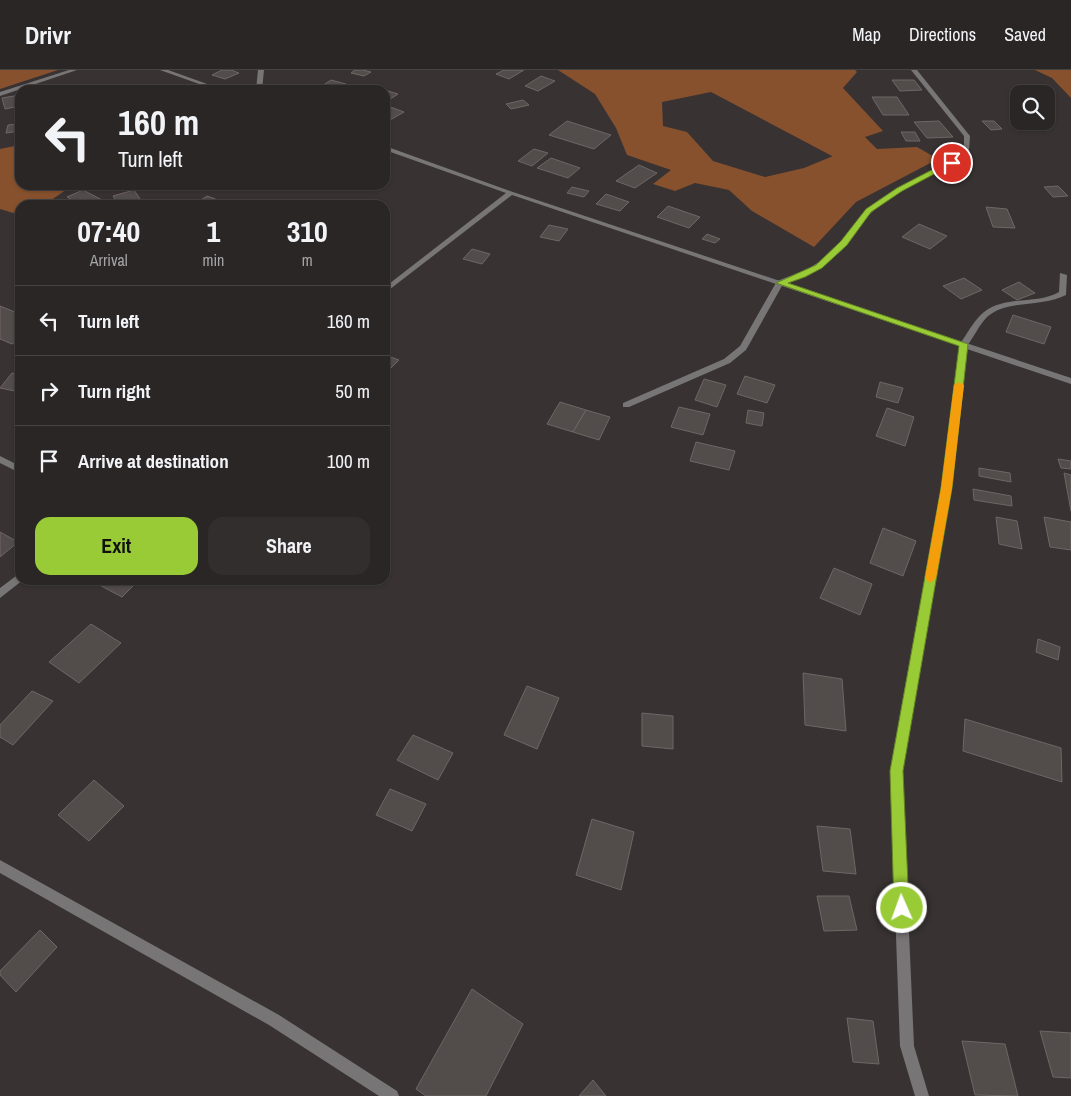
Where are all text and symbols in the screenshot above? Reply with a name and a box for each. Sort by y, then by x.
text: Drivr [25,19,71,51]
text: Map [852,22,881,47]
text: Directions [909,22,976,47]
text: Saved [1004,22,1046,47]
map controls [1010,85,1055,130]
button: search [1010,85,1055,130]
text: 160 m [118,99,199,146]
icon: left [35,105,100,170]
pin [931,142,973,184]
text: Turn left [118,144,183,174]
icon: arrive [938,149,966,177]
text: 07:40 [77,211,140,251]
text: 1 [207,211,220,251]
text: 310 [287,211,328,251]
text: Arrival [90,249,128,271]
text: min [202,249,224,271]
text: m [302,249,313,271]
icon: left [35,307,63,335]
text: Turn left [78,308,139,334]
text: 160 m [327,308,370,334]
icon: right [35,377,63,405]
text: Turn right [78,378,150,404]
text: 50 m [335,378,370,404]
icon: arrive [35,447,63,475]
text: Arrive at destination [78,448,229,474]
text: 100 m [327,448,370,474]
button: Exit [35,517,198,575]
button: Share [208,517,370,575]
position arrow [875,881,927,933]

